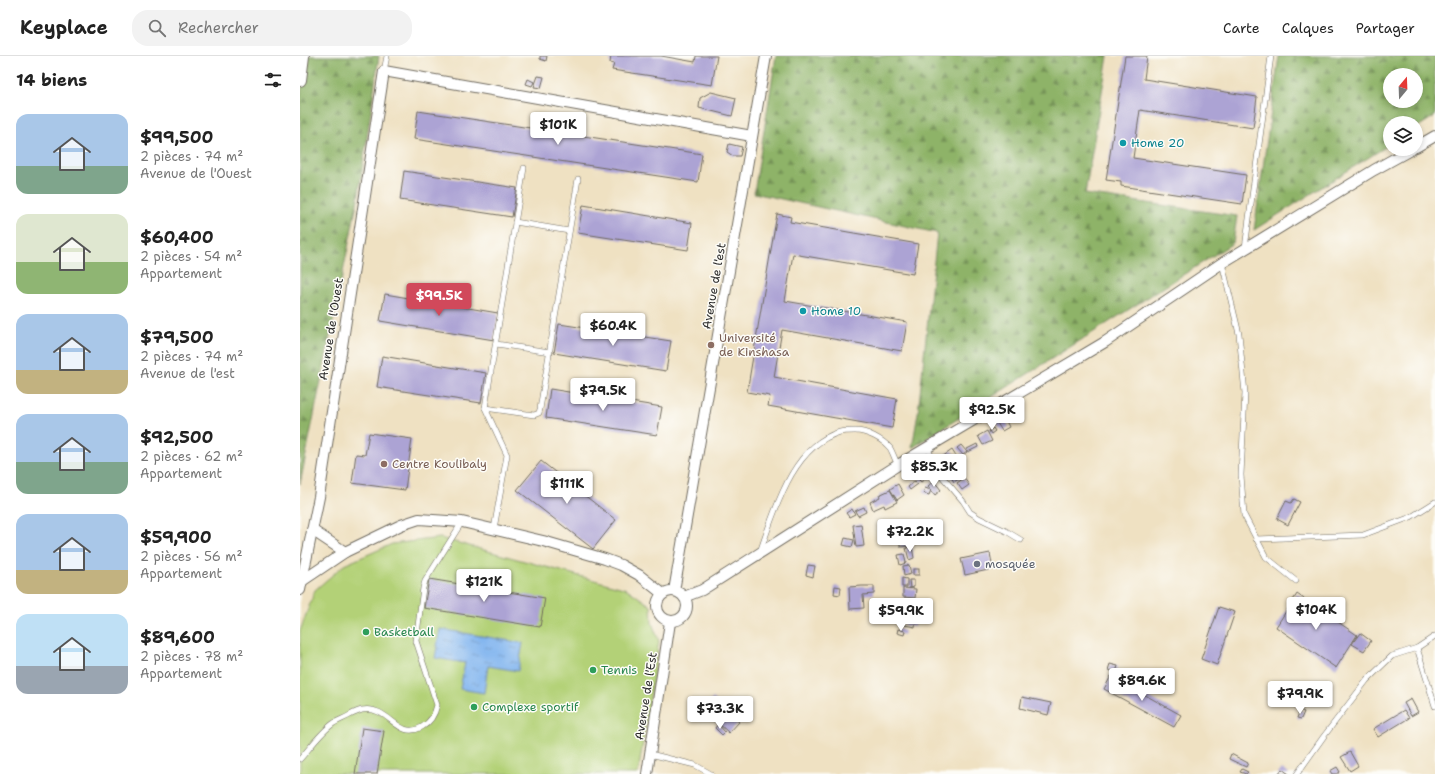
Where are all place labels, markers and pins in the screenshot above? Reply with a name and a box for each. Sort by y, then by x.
pin: $101K [530,112,586,146]
place label: Home 20 [1131,135,1185,151]
marker: Home 20 [1118,138,1128,148]
pin: $99.5K [406,283,472,317]
place label: Home 10 [811,303,861,319]
marker: Home 10 [798,306,808,316]
pin: $60.4K [580,313,646,347]
place label: Université de Kinshasa [719,330,790,360]
marker: Université de Kinshasa [706,340,716,350]
pin: $79.5K [570,378,636,412]
pin: $92.5K [959,397,1025,431]
pin: $85.3K [901,454,967,488]
place label: Centre Koulibaly [392,456,487,472]
marker: Centre Koulibaly [379,459,389,469]
pin: $111K [539,471,595,505]
pin: $72.2K [877,519,943,553]
place label: mosquée [985,556,1036,572]
marker: mosquée [972,559,982,569]
pin: $121K [456,569,512,603]
pin: $104K [1288,597,1344,631]
pin: $59.9K [868,598,934,632]
place label: Basketball [374,624,434,640]
marker: Basketball [361,627,371,637]
place label: Tennis [601,662,637,678]
marker: Tennis [588,665,598,675]
pin: $89.6K [1109,668,1175,702]
pin: $79.9K [1267,681,1333,715]
pin: $73.3K [687,696,753,730]
place label: Complexe sportif [482,699,579,715]
marker: Complexe sportif [469,702,479,712]

